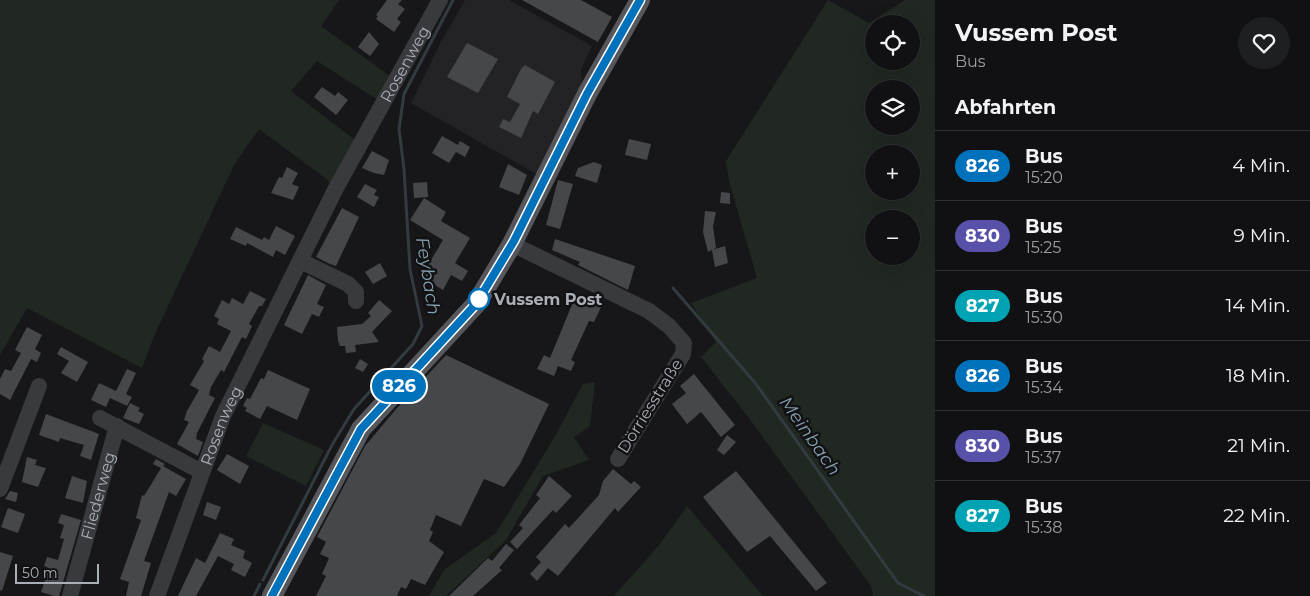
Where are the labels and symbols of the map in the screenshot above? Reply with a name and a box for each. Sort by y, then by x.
street label: Rosenweg [376,22,433,105]
water label: Feybach [411,236,445,316]
marker: Vussem Post [468,288,490,310]
place label: Vussem Post [493,290,602,309]
street label: Dörriesstraße [613,355,687,457]
line badge: 826 [370,370,428,402]
street label: Rosenweg [196,383,246,468]
water label: Meinbach [775,392,845,480]
street label: Fliederweg [77,450,119,542]
scale bar [15,561,99,584]

